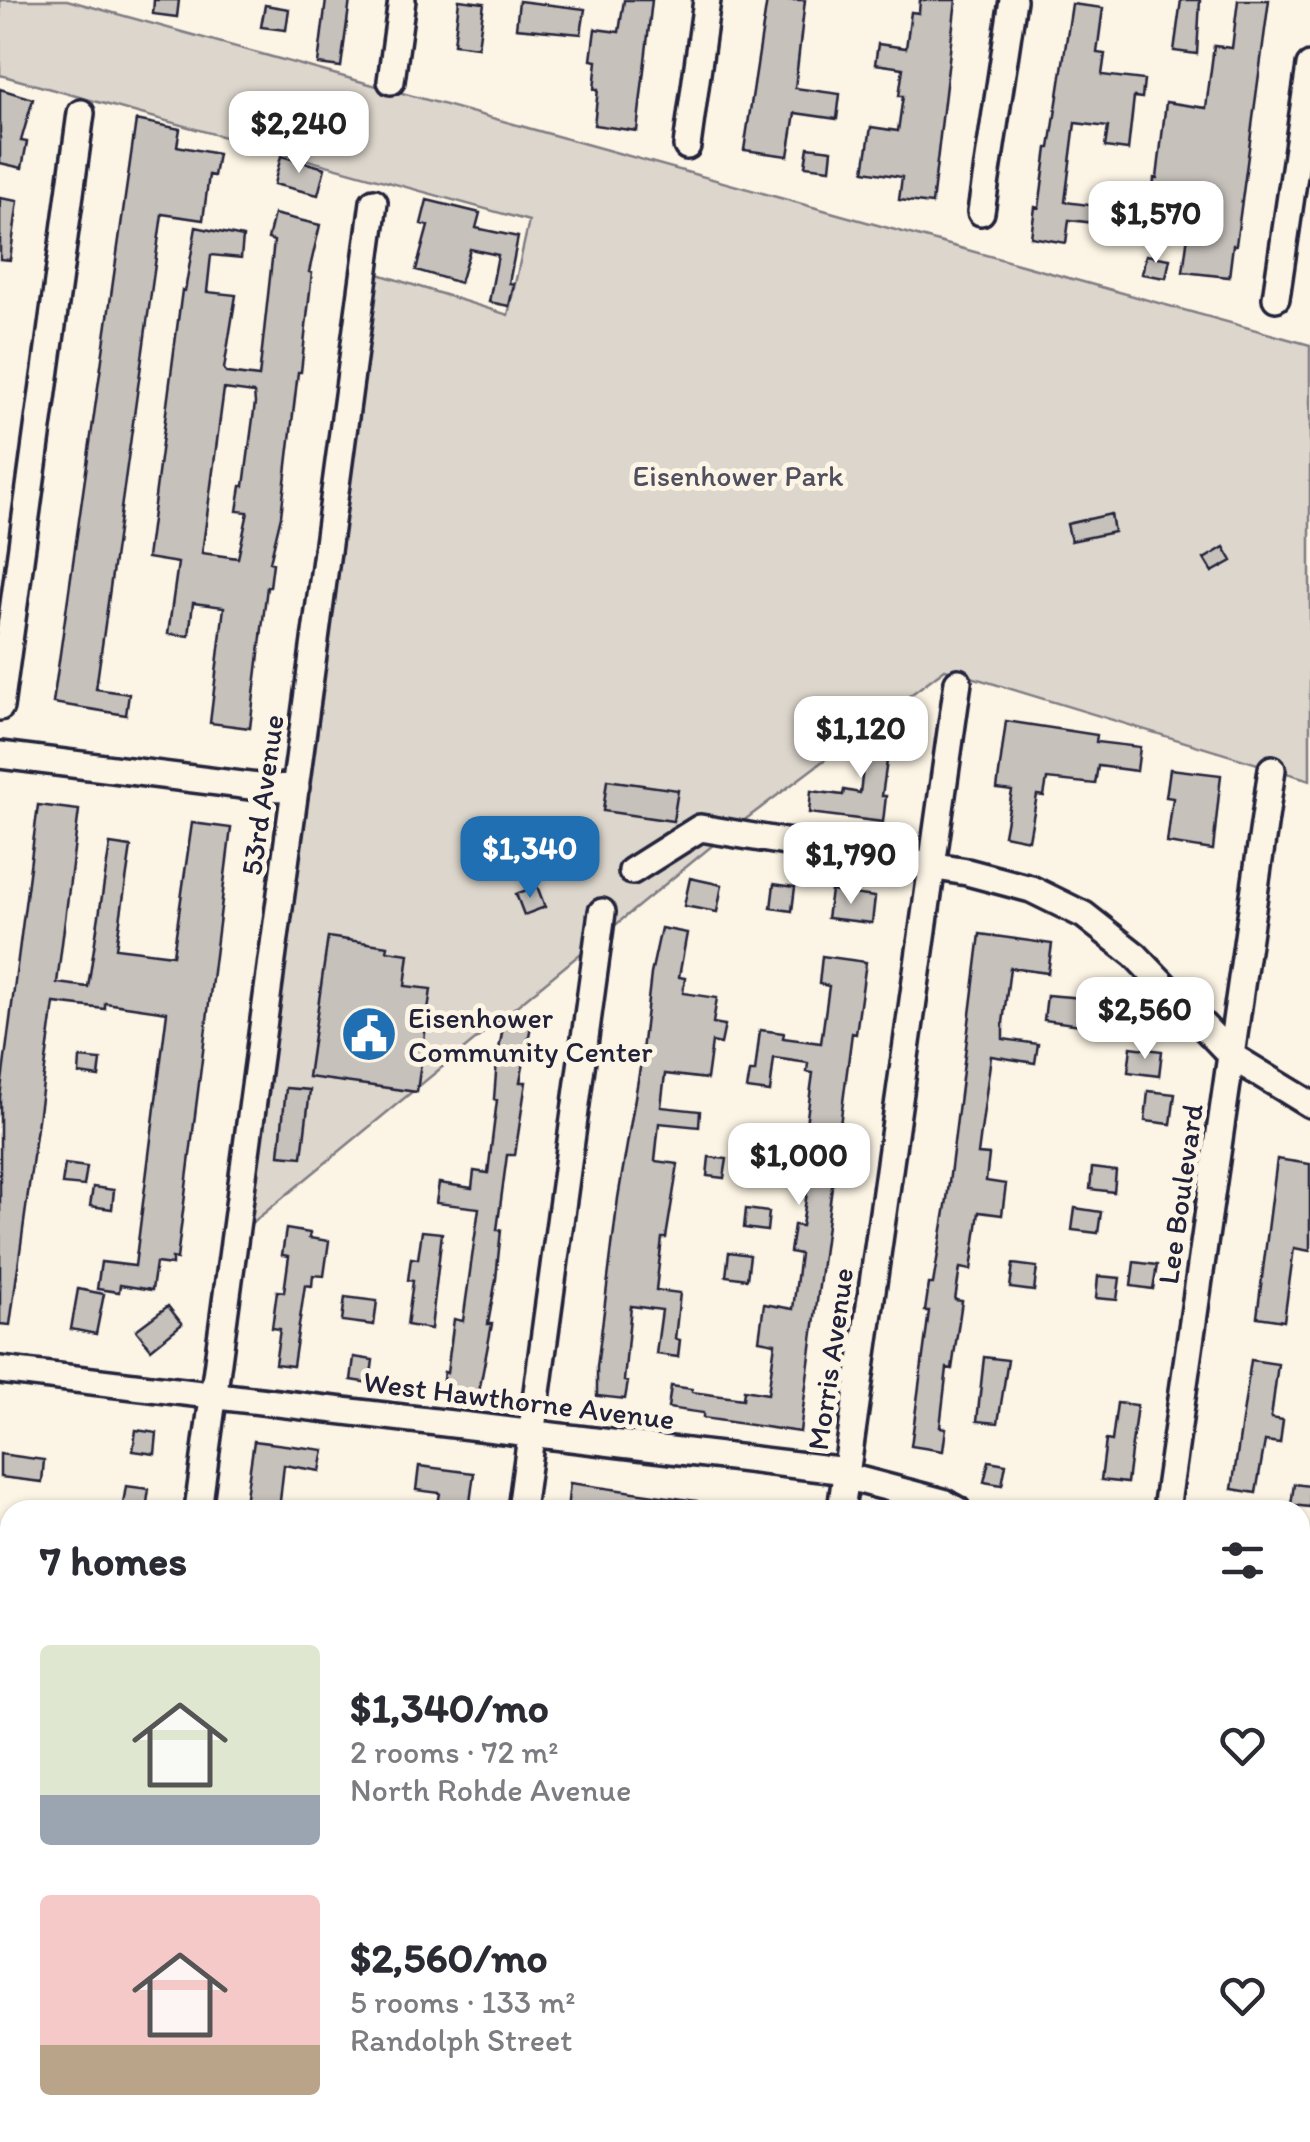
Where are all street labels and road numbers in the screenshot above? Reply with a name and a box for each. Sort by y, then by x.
street label: 53rd Avenue [232,712,292,878]
street label: Lee Boulevard [1149,1101,1211,1287]
street label: Morris Avenue [799,1265,861,1453]
street label: West Hawthorne Avenue [361,1363,677,1437]

